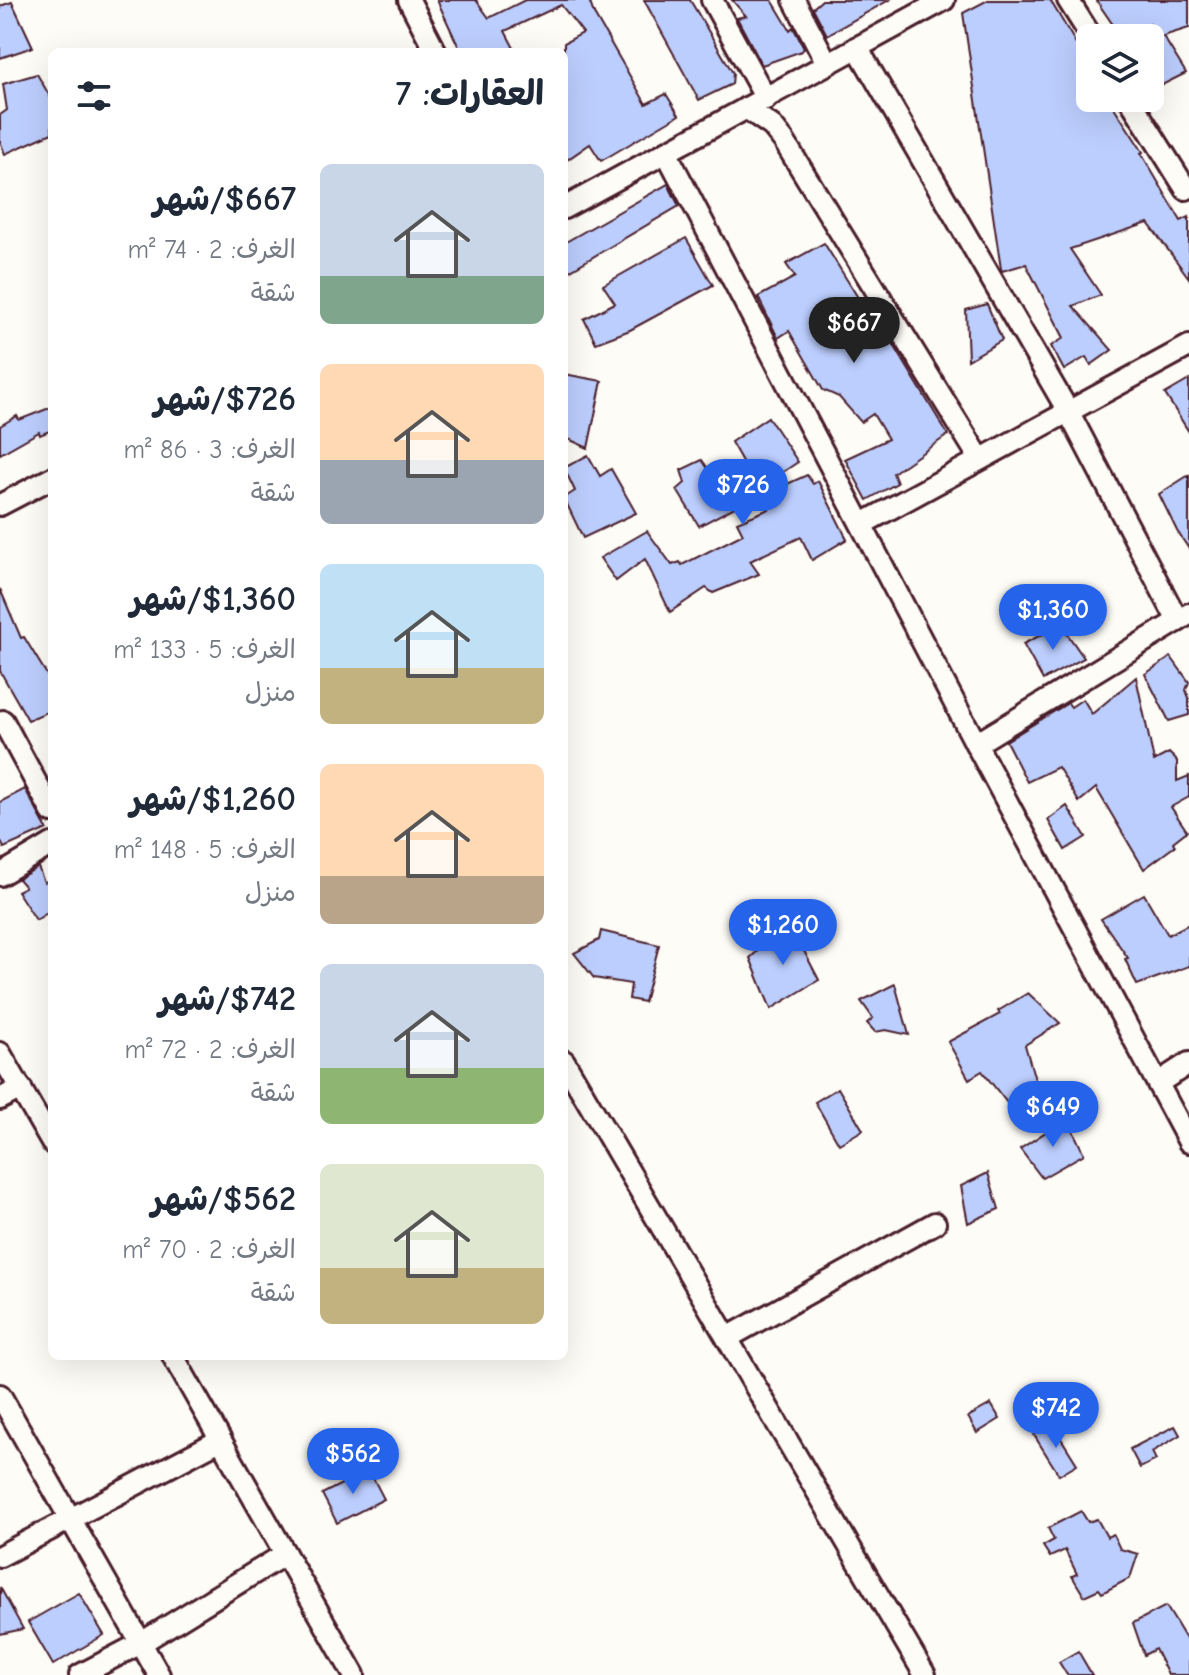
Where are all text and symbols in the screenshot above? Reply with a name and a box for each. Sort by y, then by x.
map controls [1076,24,1164,112]
button: layers [1076,24,1164,112]
icon: filters [72,74,116,118]
text: العقارات: 7 [396,74,544,114]
text: $667/شهر [153,179,296,219]
icon: home [384,196,480,292]
text: الغرف: 2 · 74 m² [128,235,296,265]
text: شقة [251,278,296,308]
pin: $667 [807,297,901,365]
text: $667 [827,308,881,338]
text: $726/شهر [154,379,296,419]
icon: home [384,396,480,492]
text: الغرف: 3 · 86 m² [123,435,296,465]
pin: $726 [696,459,790,527]
text: $726 [716,470,770,500]
text: شقة [251,478,296,508]
text: $1,360/شهر [130,579,296,619]
pin: $1,360 [988,584,1118,652]
text: $1,360 [1017,595,1089,625]
icon: home [384,596,480,692]
text: الغرف: 5 · 133 m² [113,635,296,665]
text: منزل [245,678,296,708]
text: $1,260/شهر [130,779,296,819]
icon: home [384,796,480,892]
text: الغرف: 5 · 148 m² [114,835,296,865]
text: منزل [245,878,296,908]
pin: $1,260 [718,899,848,967]
text: $1,260 [747,910,819,940]
text: $742/شهر [159,979,296,1019]
icon: home [384,996,480,1092]
text: الغرف: 2 · 72 m² [125,1035,296,1065]
text: شقة [251,1078,296,1108]
pin: $649 [1006,1081,1100,1149]
text: $649 [1025,1092,1081,1122]
text: $562/شهر [151,1179,296,1219]
icon: home [384,1196,480,1292]
text: الغرف: 2 · 70 m² [122,1235,296,1265]
text: شقة [251,1278,296,1308]
pin: $742 [1009,1382,1103,1450]
text: $742 [1031,1393,1081,1423]
pin: $562 [306,1428,400,1496]
text: $562 [325,1439,381,1469]

